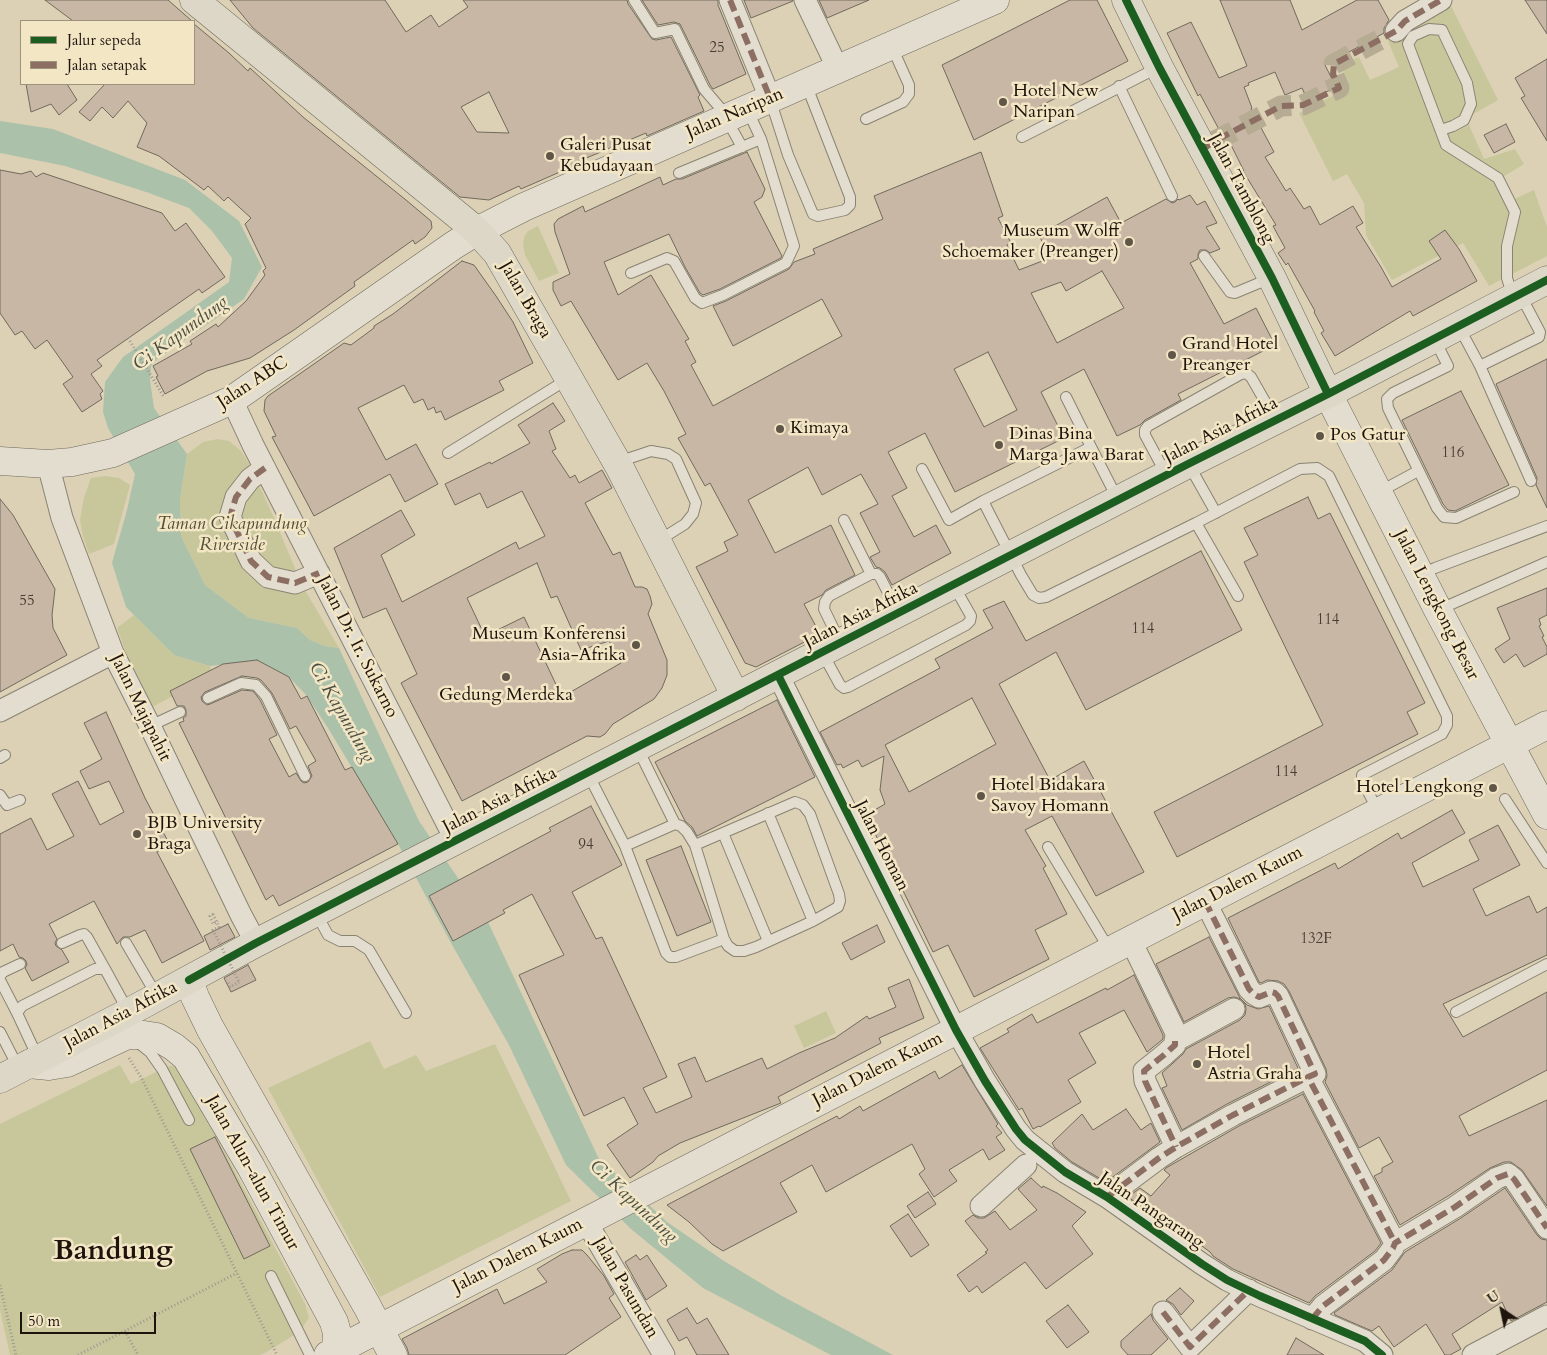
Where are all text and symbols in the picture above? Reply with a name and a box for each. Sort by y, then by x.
legend [20,20,195,85]
text: Jalur sepeda [67,30,141,50]
house number: 25 [709,40,725,58]
text: Jalan setapak [67,55,147,75]
place label: Hotel New Naripan [1013,81,1099,124]
street label: Jalan Naripan [683,84,787,144]
marker: Hotel New Naripan [997,96,1009,108]
street label: Jalan Tamblong [1203,130,1279,248]
place label: Galeri Pusat Kebudayaan [560,135,654,178]
marker: Galeri Pusat Kebudayaan [544,150,556,162]
place label: Museum Wolff Schoemaker (Preanger) [942,221,1119,264]
marker: Museum Wolff Schoemaker (Preanger) [1123,236,1135,248]
street label: Jalan Braga [494,257,556,343]
water label: Ci Kapundung [129,292,233,376]
place label: Grand Hotel Preanger [1182,334,1278,376]
marker: Grand Hotel Preanger [1166,349,1178,361]
street label: Jalan ABC [214,352,292,414]
street label: Jalan Asia Afrika [1160,393,1282,469]
place label: Kimaya [790,418,849,440]
marker: Kimaya [774,423,786,435]
place label: Dinas Bina Marga Jawa Barat [1009,424,1144,466]
place label: Pos Gatur [1330,425,1405,447]
marker: Pos Gatur [1314,430,1326,442]
marker: Dinas Bina Marga Jawa Barat [993,439,1005,451]
house number: 116 [1441,445,1465,463]
park label: Taman Cikapundung Riverside [157,514,307,556]
street label: Jalan Lengkong Besar [1389,526,1483,684]
street label: Jalan Dr. Ir. Sukarno [312,572,402,722]
street label: Jalan Asia Afrika [800,578,922,654]
house number: 55 [19,593,35,611]
house number: 114 [1316,612,1340,630]
house number: 114 [1131,621,1155,639]
place label: Museum Konferensi Asia-Afrika [472,624,626,666]
marker: Museum Konferensi Asia-Afrika [630,639,642,651]
street label: Jalan Majapahit [105,651,175,765]
water label: Ci Kapundung [303,659,379,767]
marker: Gedung Merdeka [500,671,512,683]
place label: Gedung Merdeka [439,685,573,707]
street label: Jalan Asia Afrika [439,763,561,839]
house number: 114 [1274,764,1298,782]
place label: Hotel Bidakara Savoy Homann [991,775,1109,818]
place label: Hotel Lengkong [1356,777,1483,799]
marker: Hotel Lengkong [1487,782,1499,794]
marker: Hotel Bidakara Savoy Homann [975,790,987,802]
street label: Jalan Homan [849,797,913,895]
place label: BJB University Braga [147,813,263,856]
marker: BJB University Braga [131,828,143,840]
house number: 94 [578,837,594,855]
street label: Jalan Dalem Kaum [1169,842,1307,926]
house number: 132F [1300,931,1332,949]
street label: Jalan Asia Afrika [61,977,181,1055]
street label: Jalan Dalem Kaum [809,1028,947,1112]
place label: Hotel Astria Graha [1207,1043,1302,1086]
marker: Hotel Astria Graha [1191,1058,1203,1070]
street label: Jalan Alun-alun Timur [200,1092,304,1254]
water label: Ci Kapundung [584,1155,682,1249]
street label: Jalan Pangarang [1094,1168,1208,1254]
street label: Jalan Dalem Kaum [449,1214,587,1298]
street label: Jalan Pasundan [587,1233,663,1343]
district label: Bandung [53,1236,173,1270]
north arrow [1477,1285,1527,1335]
text: U [1483,1286,1503,1308]
scale bar [22,1302,159,1334]
text: 50 m [28,1311,60,1331]

